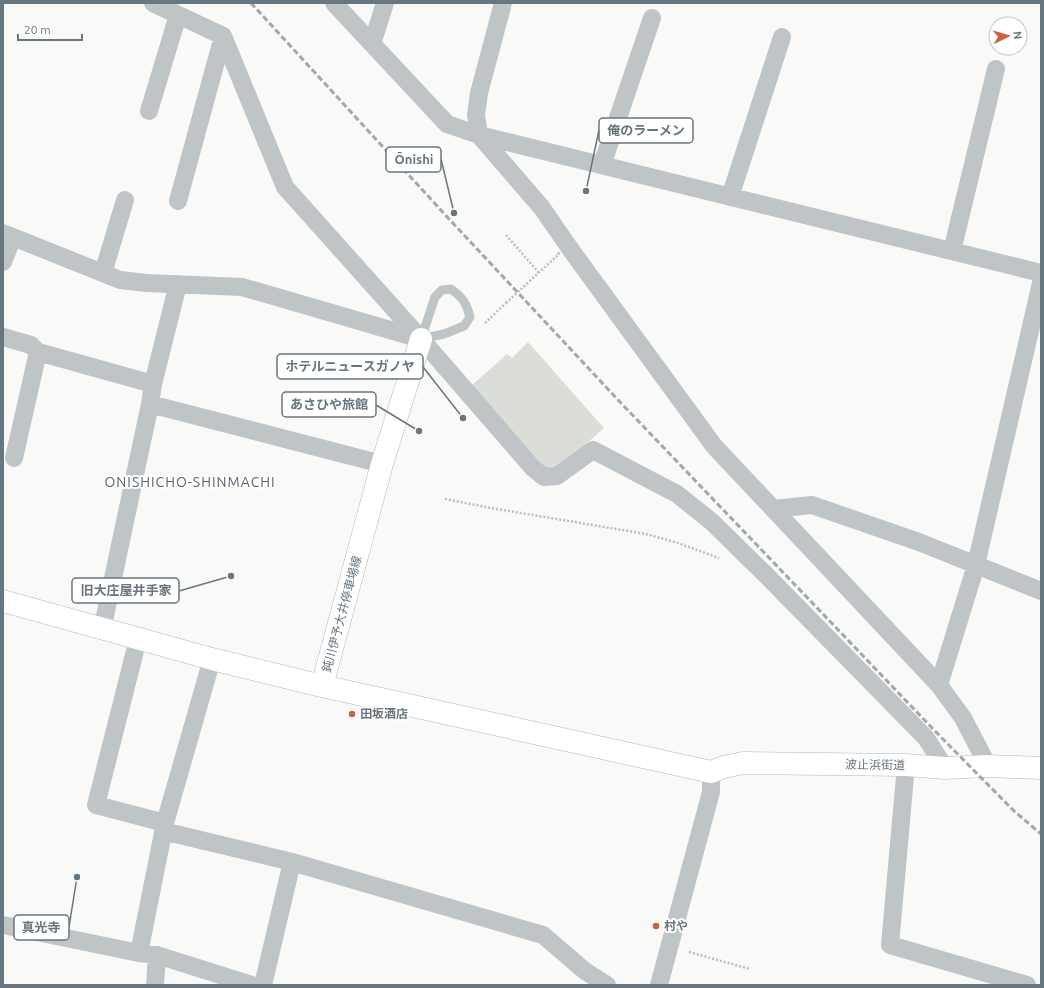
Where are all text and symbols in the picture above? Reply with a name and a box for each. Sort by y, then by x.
scale bar [18,16,82,42]
north arrow [988,16,1028,56]
text: 20 m [24,23,51,36]
text: N [1012,31,1024,40]
callout: 俺のラーメン [599,118,693,143]
text: 俺のラーメン [607,123,685,137]
callout: Ōnishi [386,147,441,172]
text: Ōnishi [395,152,433,166]
callout: ホテルニュースガノヤ [277,354,423,379]
text: ホテルニュースガノヤ [285,359,415,373]
callout: あさひや旅館 [282,392,376,417]
text: あさひや旅館 [290,397,368,411]
district label: ONISHICHO-SHINMACHI [104,474,276,490]
street label: 鈍川伊予大井停車場線 [320,554,363,674]
callout: 旧大庄屋井手家 [72,578,179,603]
text: 旧大庄屋井手家 [80,583,172,597]
place label: 田坂酒店 [360,707,408,720]
marker: 田坂酒店 [347,709,357,719]
street label: 波止浜街道 [845,757,905,772]
callout: 真光寺 [14,915,69,940]
place label: 村や [664,919,688,932]
text: 真光寺 [21,920,61,934]
marker: 村や [651,921,661,931]

